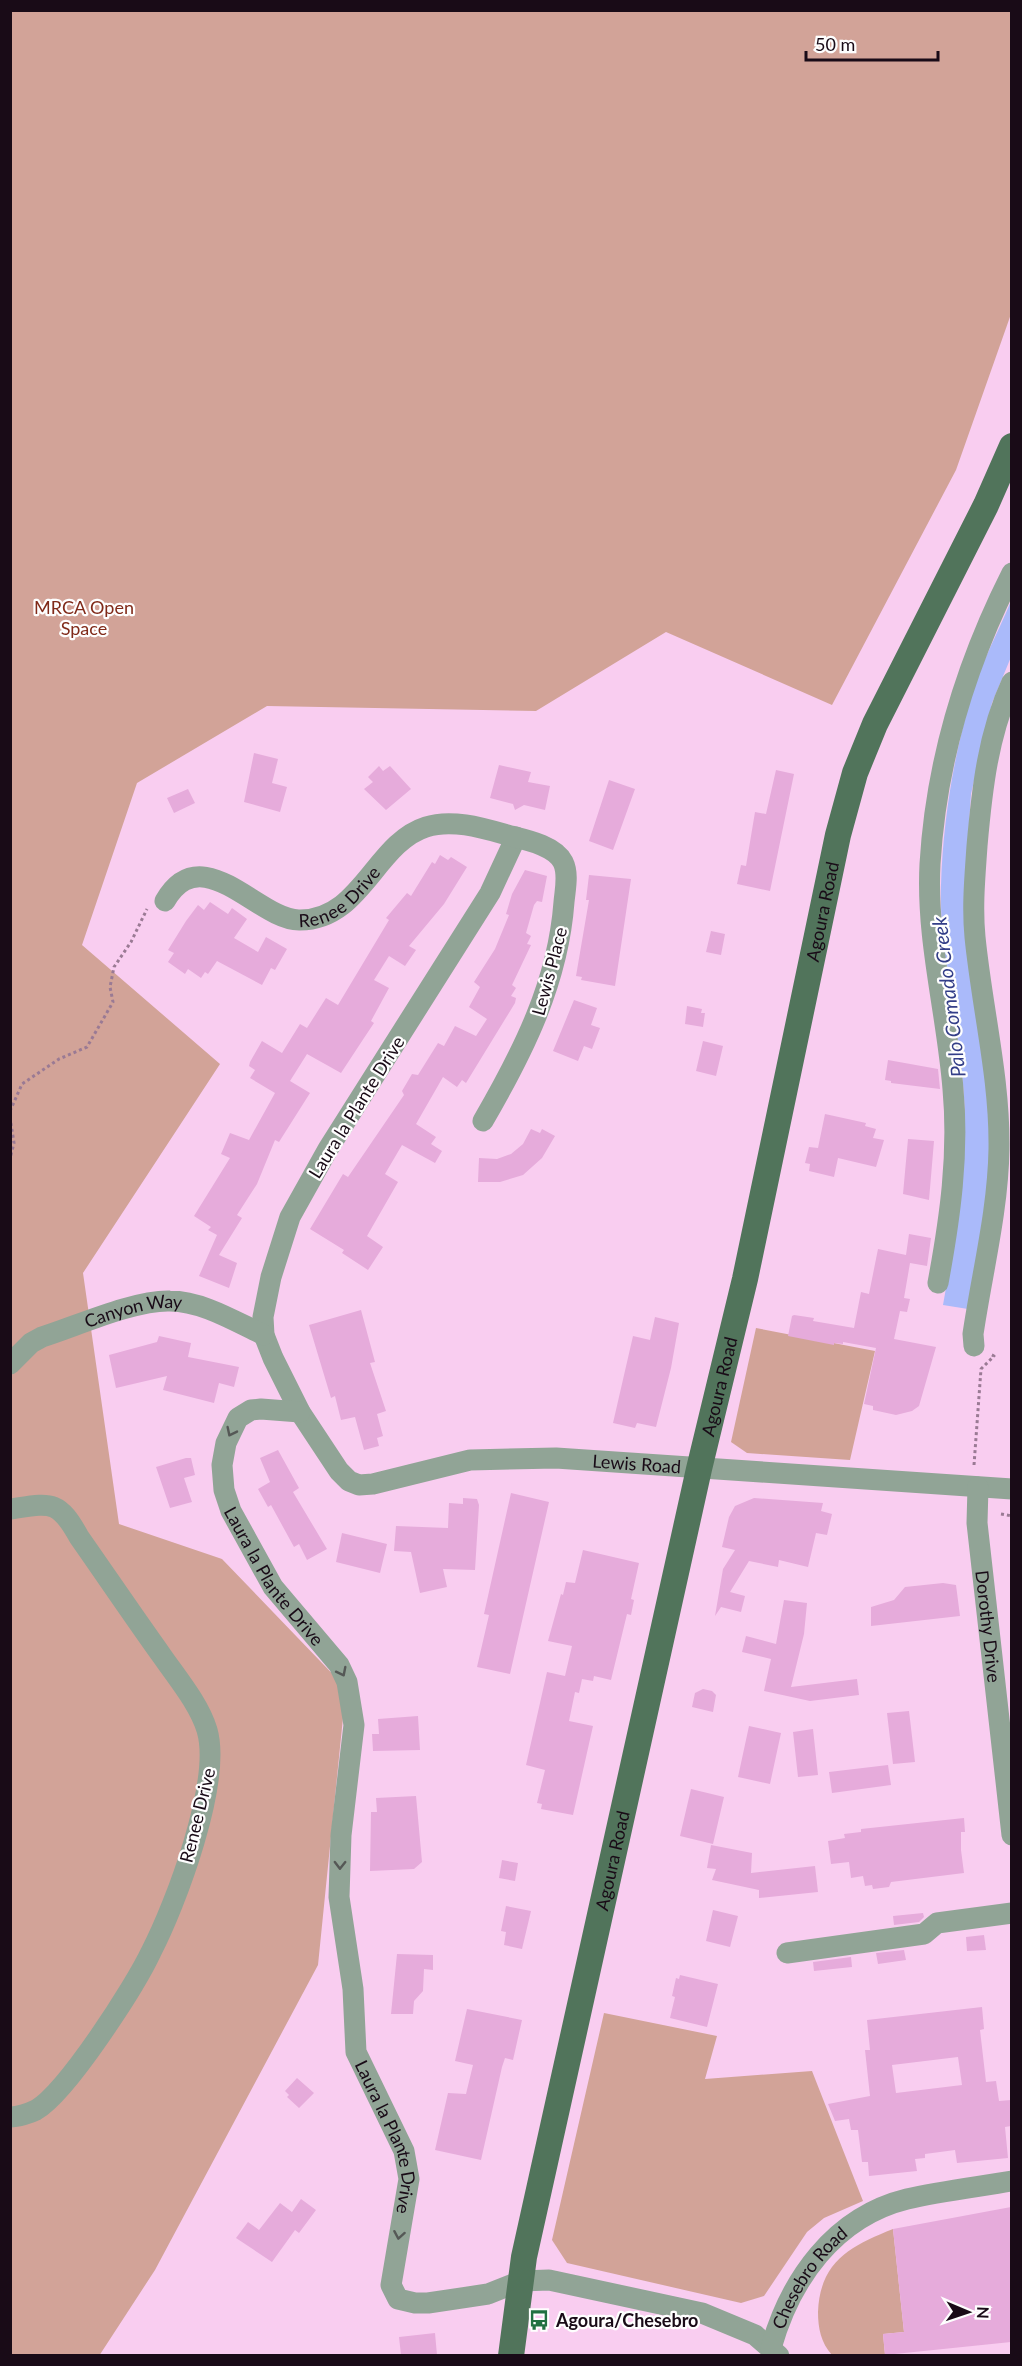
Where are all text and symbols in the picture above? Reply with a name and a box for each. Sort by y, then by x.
scale bar [806,24,938,62]
text: 50 m [815,33,855,55]
park label: MRCA Open Space [34,596,134,639]
street label: Agoura Road [801,860,843,964]
street label: Renee Drive [298,862,384,931]
water label: Palo Comado Creek [926,915,970,1079]
street label: Lewis Place [527,924,571,1018]
street label: Laura la Plante Drive [303,1032,409,1182]
street label: Canyon Way [81,1290,184,1332]
street label: Agoura Road [696,1334,742,1438]
one-way arrow [227,1425,239,1436]
street label: Lewis Road [592,1450,682,1477]
street label: Laura la Plante Drive [220,1503,329,1650]
street label: Dorothy Drive [971,1569,1006,1684]
one-way arrow [335,1666,346,1677]
street label: Renee Drive [175,1765,219,1865]
street label: Agoura Road [590,1809,634,1912]
one-way arrow [334,1860,346,1869]
street label: Laura la Plante Drive [351,2056,421,2216]
street label: Chesebro Road [767,2222,851,2332]
one-way arrow [393,2230,406,2240]
north arrow [938,2282,998,2342]
text: N [974,2306,993,2319]
bus stop icon: Agoura/Chesebro [527,2308,551,2332]
place label: Agoura/Chesebro [555,2309,698,2331]

